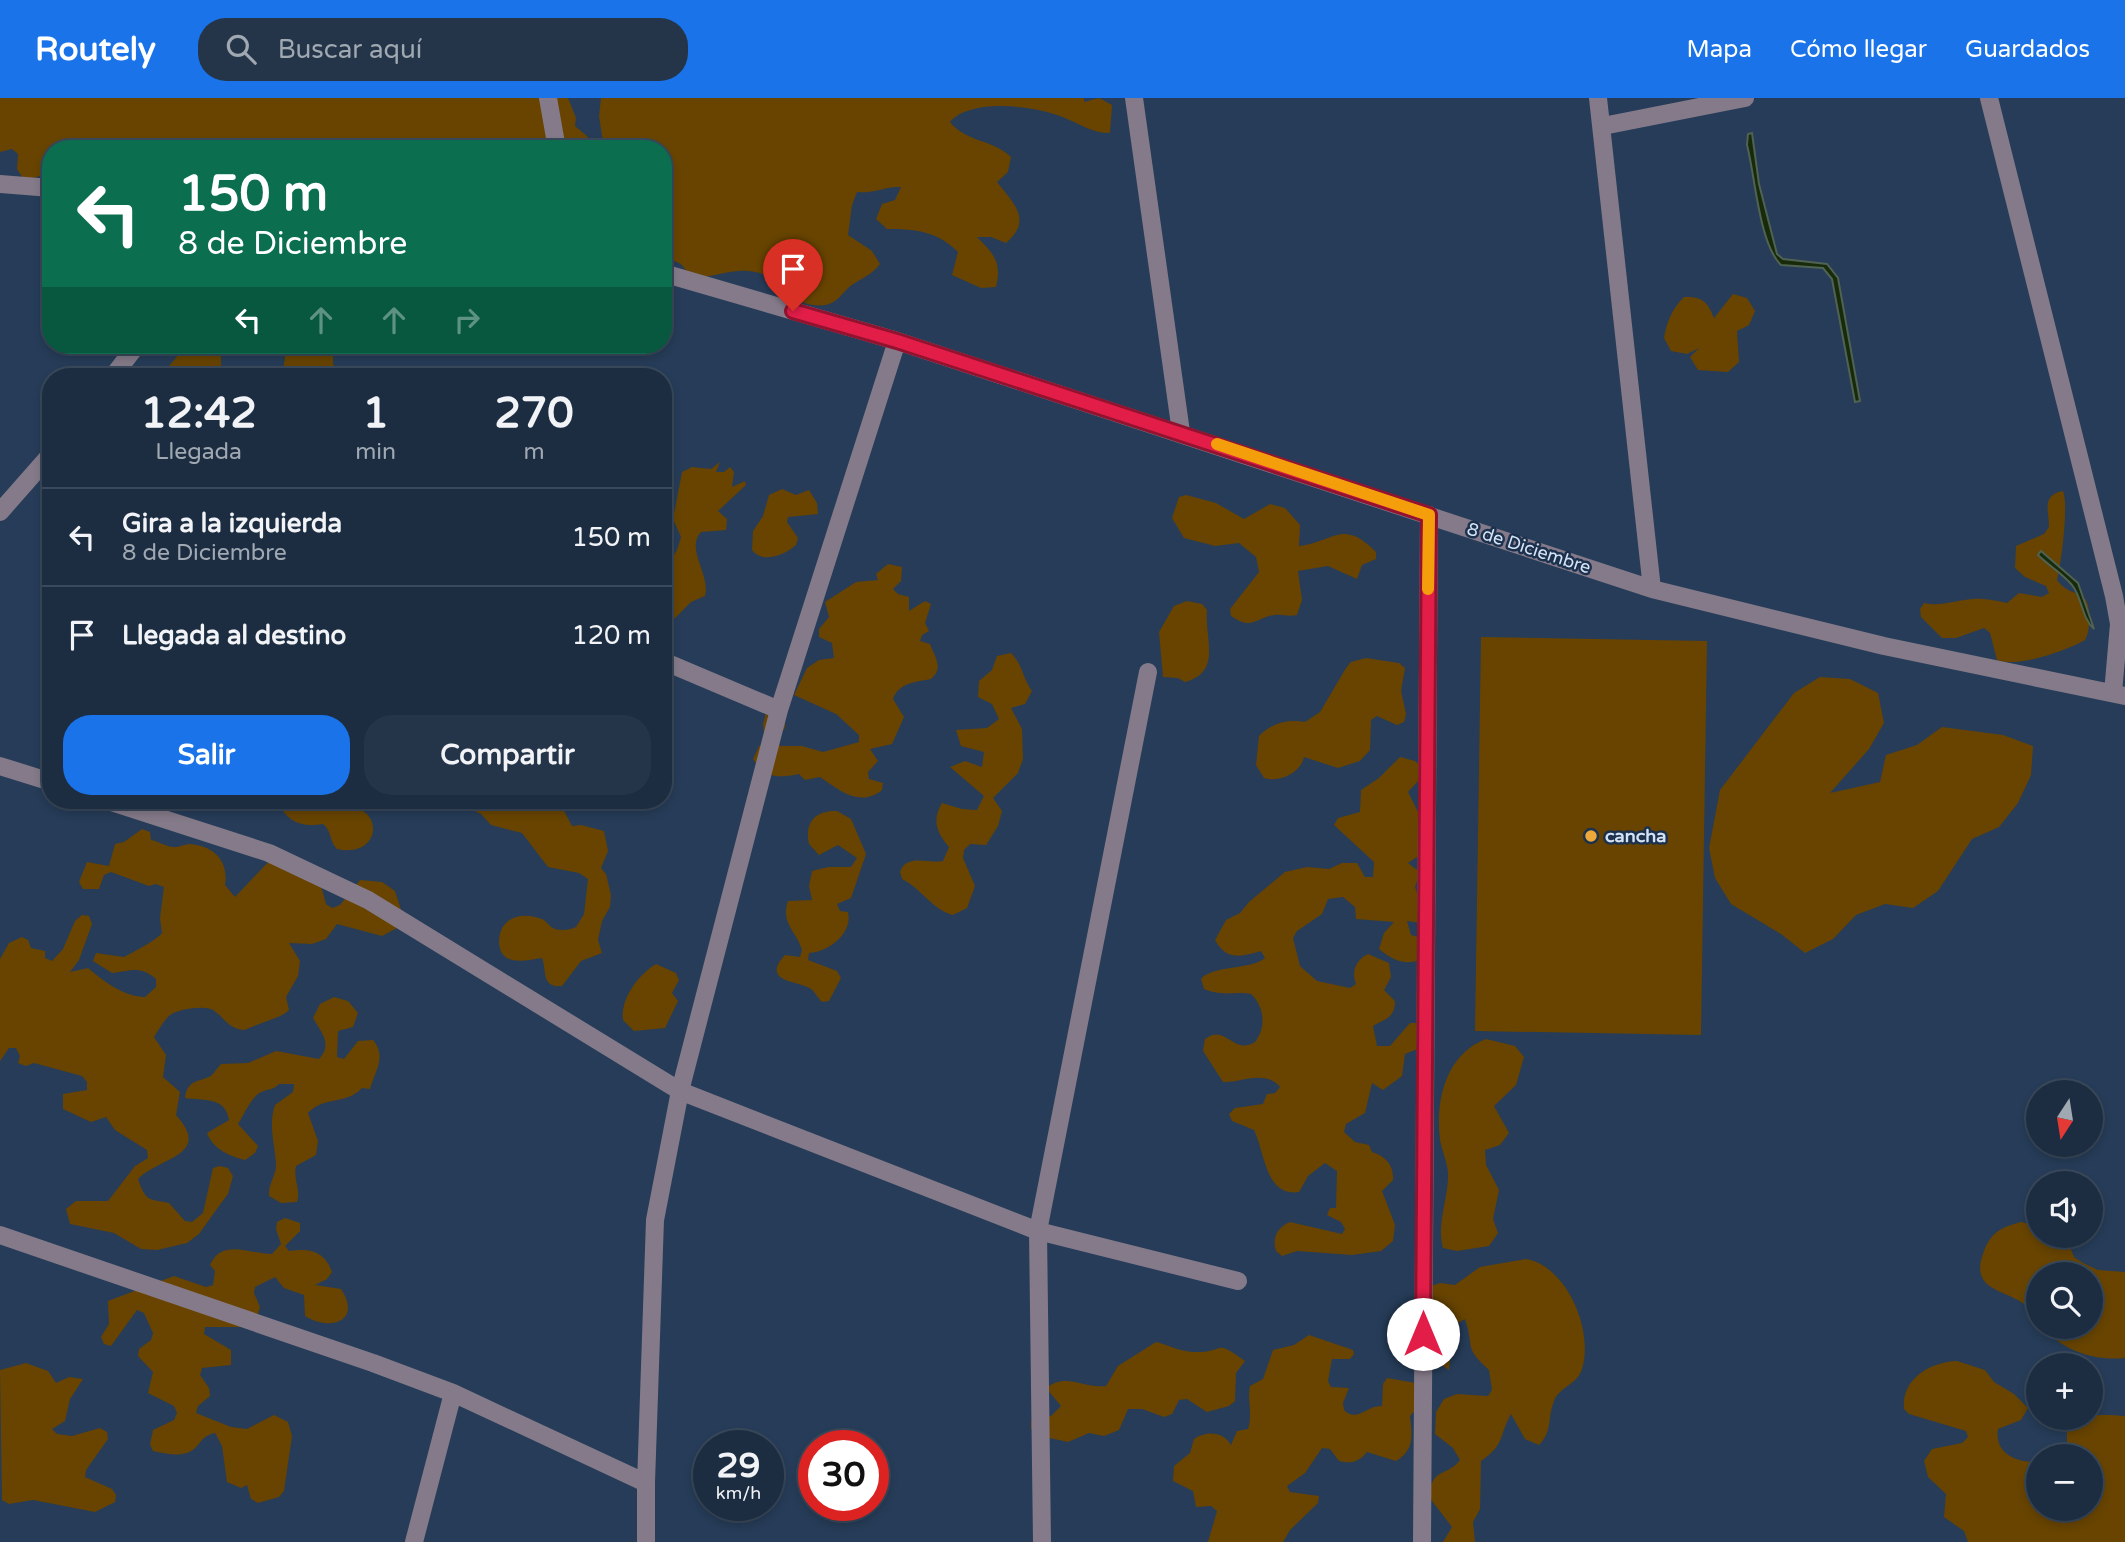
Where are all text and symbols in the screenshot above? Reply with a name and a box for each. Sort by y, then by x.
search box [198,18,688,81]
text: Routely [35,30,156,69]
icon: search [222,30,260,68]
text: Buscar aquí [278,34,422,65]
text: Mapa [1687,35,1752,64]
text: Cómo llegar [1790,35,1927,64]
text: Guardados [1965,35,2090,64]
text: 150 m [178,165,328,224]
icon: left [63,168,154,259]
text: 8 de Diciembre [178,225,407,263]
pin [763,239,823,311]
icon: arrive [774,250,812,288]
icon: left [229,301,267,339]
icon: ahead [302,301,340,339]
icon: ahead [375,301,413,339]
icon: right [448,301,486,339]
text: 12:42 [140,388,257,439]
text: 1 [362,388,389,439]
text: 270 [494,388,574,439]
text: Llegada [155,438,242,466]
text: min [355,438,396,466]
text: m [523,438,545,466]
text: Gira a la izquierda [122,508,342,539]
icon: left [63,518,101,556]
street label: 8 de Diciembre [1464,518,1594,578]
text: 150 m [571,522,651,553]
text: 8 de Diciembre [122,539,287,567]
icon: arrive [63,616,101,654]
text: Llegada al destino [122,620,346,651]
text: 120 m [571,620,651,651]
button: Salir [63,715,350,795]
button: Compartir [364,715,651,795]
place label: cancha [1605,825,1666,847]
marker: cancha [1583,828,1599,844]
north arrow [2026,1080,2104,1157]
map controls [2026,1080,2103,1521]
button: sound [2026,1171,2103,1248]
button: search [2026,1262,2103,1339]
position arrow [1386,1297,1460,1371]
button: + [2026,1353,2103,1430]
speed limit sign: 30 [798,1430,889,1521]
button: − [2026,1444,2103,1521]
text: 29 [717,1445,760,1487]
text: km/h [716,1482,761,1504]

